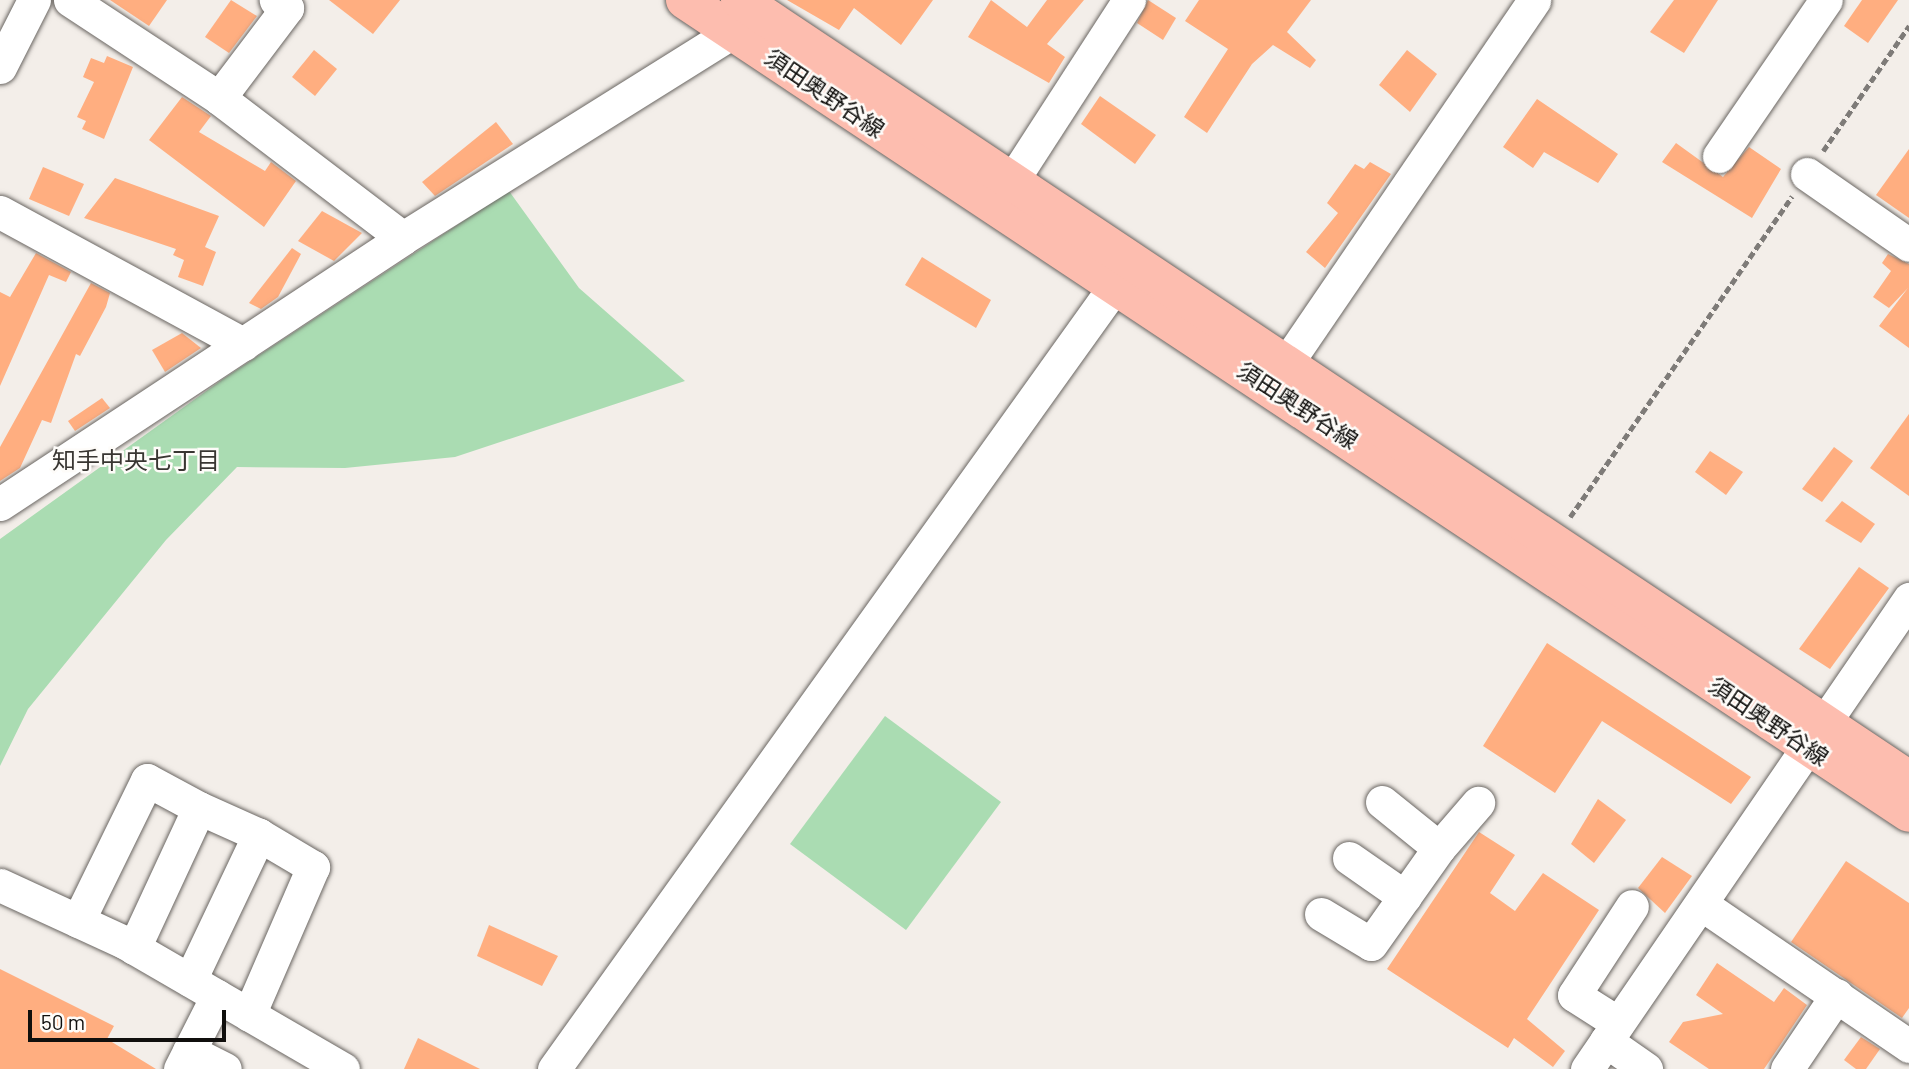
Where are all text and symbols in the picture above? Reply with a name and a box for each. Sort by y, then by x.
street label: 須田奥野谷線 [760,43,890,143]
street label: 須田奥野谷線 [1233,356,1363,454]
district label: 知手中央七丁目 [52,446,220,474]
street label: 須田奥野谷線 [1704,671,1834,771]
scale bar [32,996,229,1040]
text: 50 m [41,1009,85,1034]

